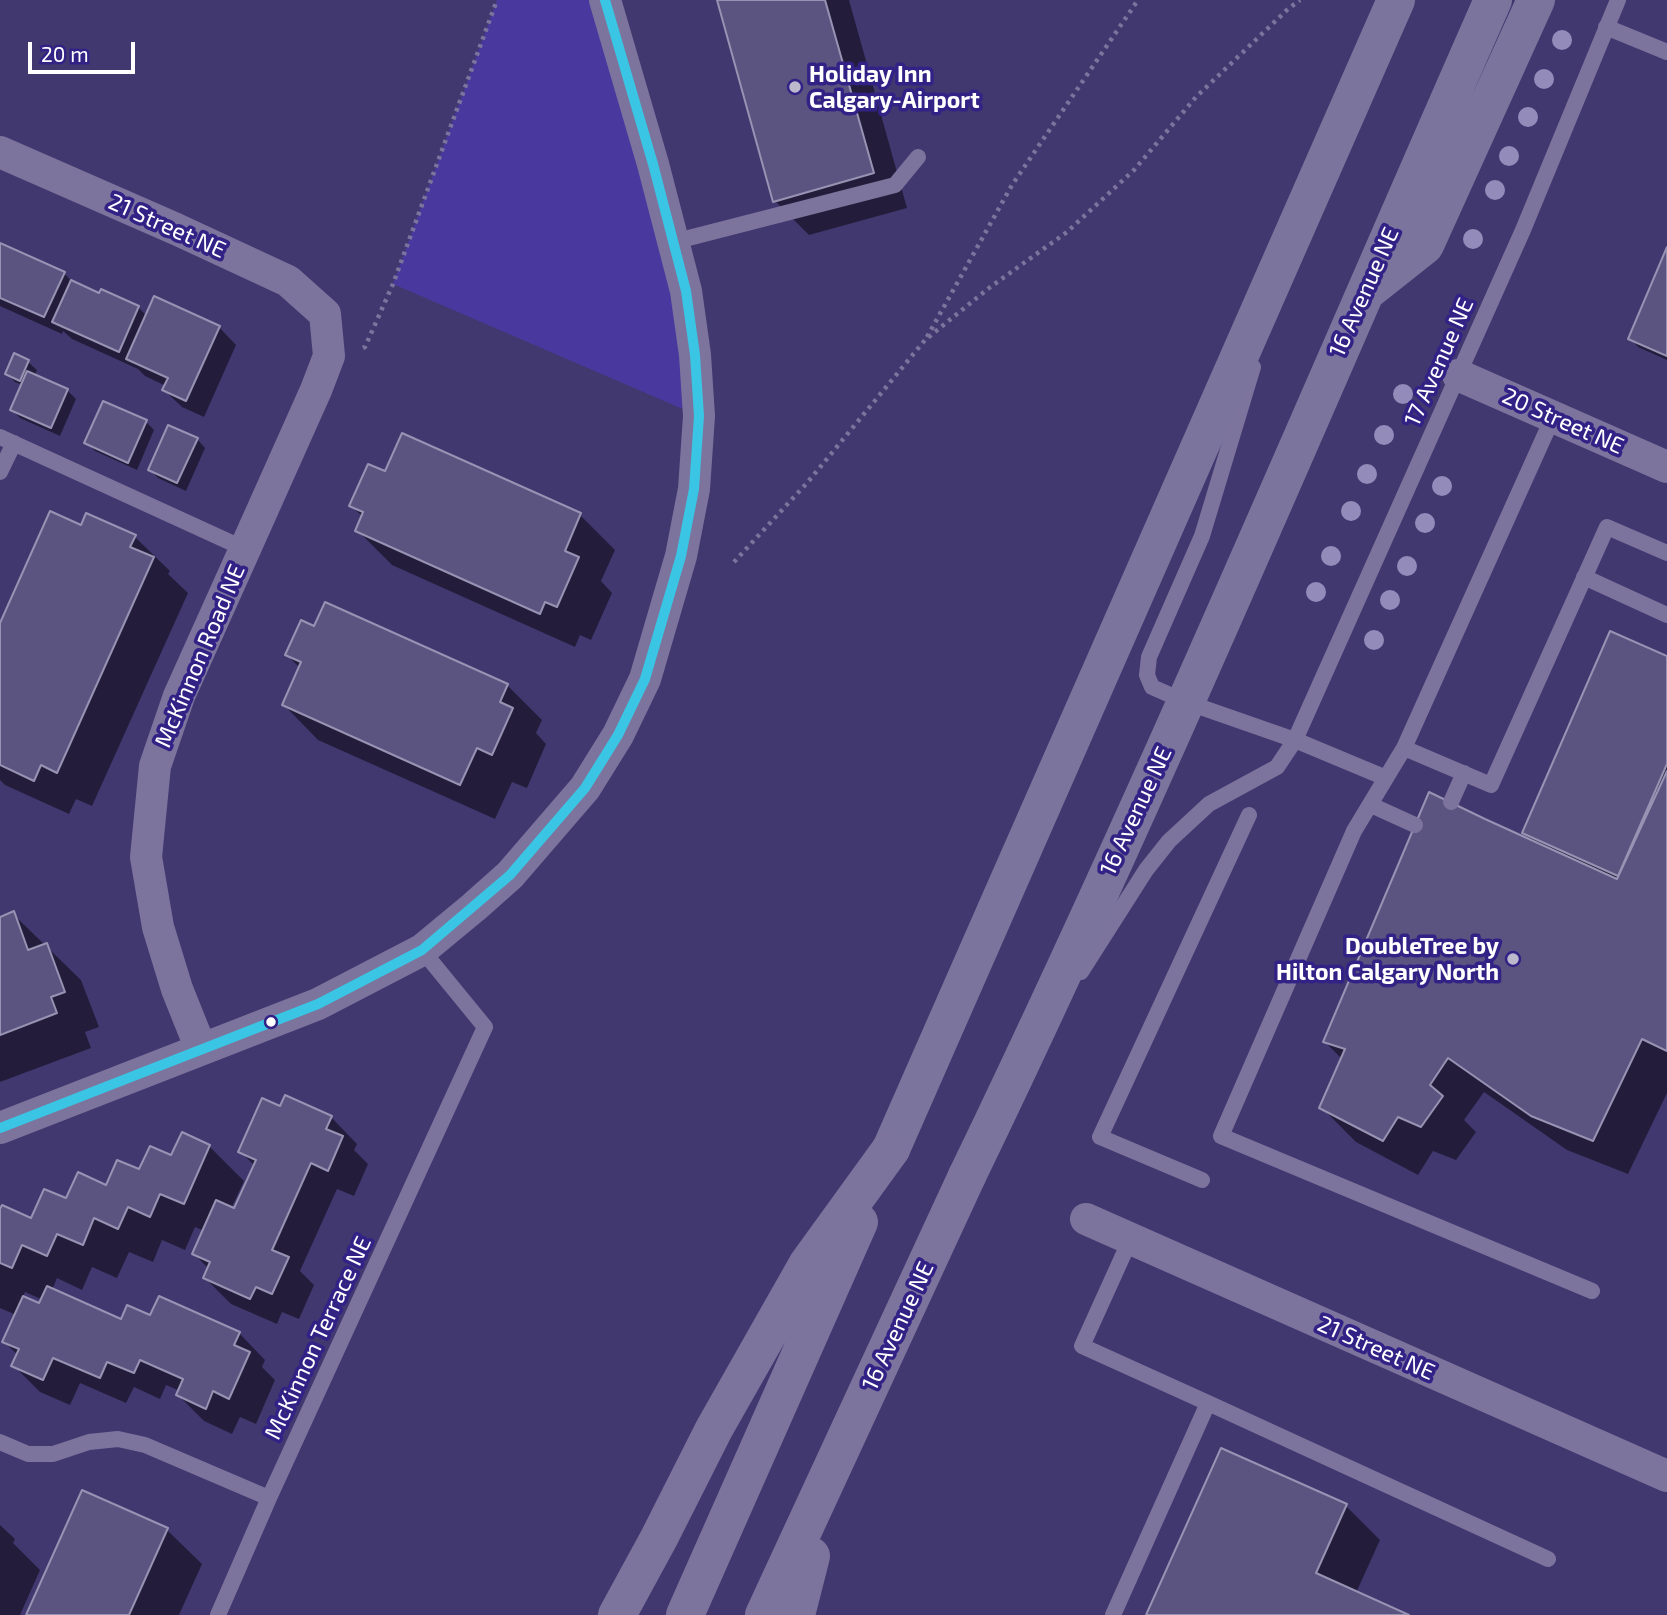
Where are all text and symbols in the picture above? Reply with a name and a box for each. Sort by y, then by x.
scale bar [32,28,138,72]
text: 20 m [41,41,89,66]
place label: Holiday Inn Calgary-Airport [809,60,980,114]
marker: Holiday Inn Calgary-Airport [787,79,803,95]
street label: 21 Street NE [104,188,230,264]
street label: 16 Avenue NE [1323,223,1405,361]
street label: 17 Avenue NE [1398,294,1480,430]
street label: 20 Street NE [1498,382,1628,460]
street label: McKinnon Road NE [149,560,251,752]
street label: 16 Avenue NE [1094,742,1178,880]
place label: DoubleTree by Hilton Calgary North [1276,932,1499,986]
marker: DoubleTree by Hilton Calgary North [1505,951,1521,967]
unlabelled marker [264,1015,278,1029]
street label: McKinnon Terrace NE [259,1232,377,1444]
street label: 16 Avenue NE [856,1257,940,1395]
street label: 21 Street NE [1313,1310,1439,1386]

